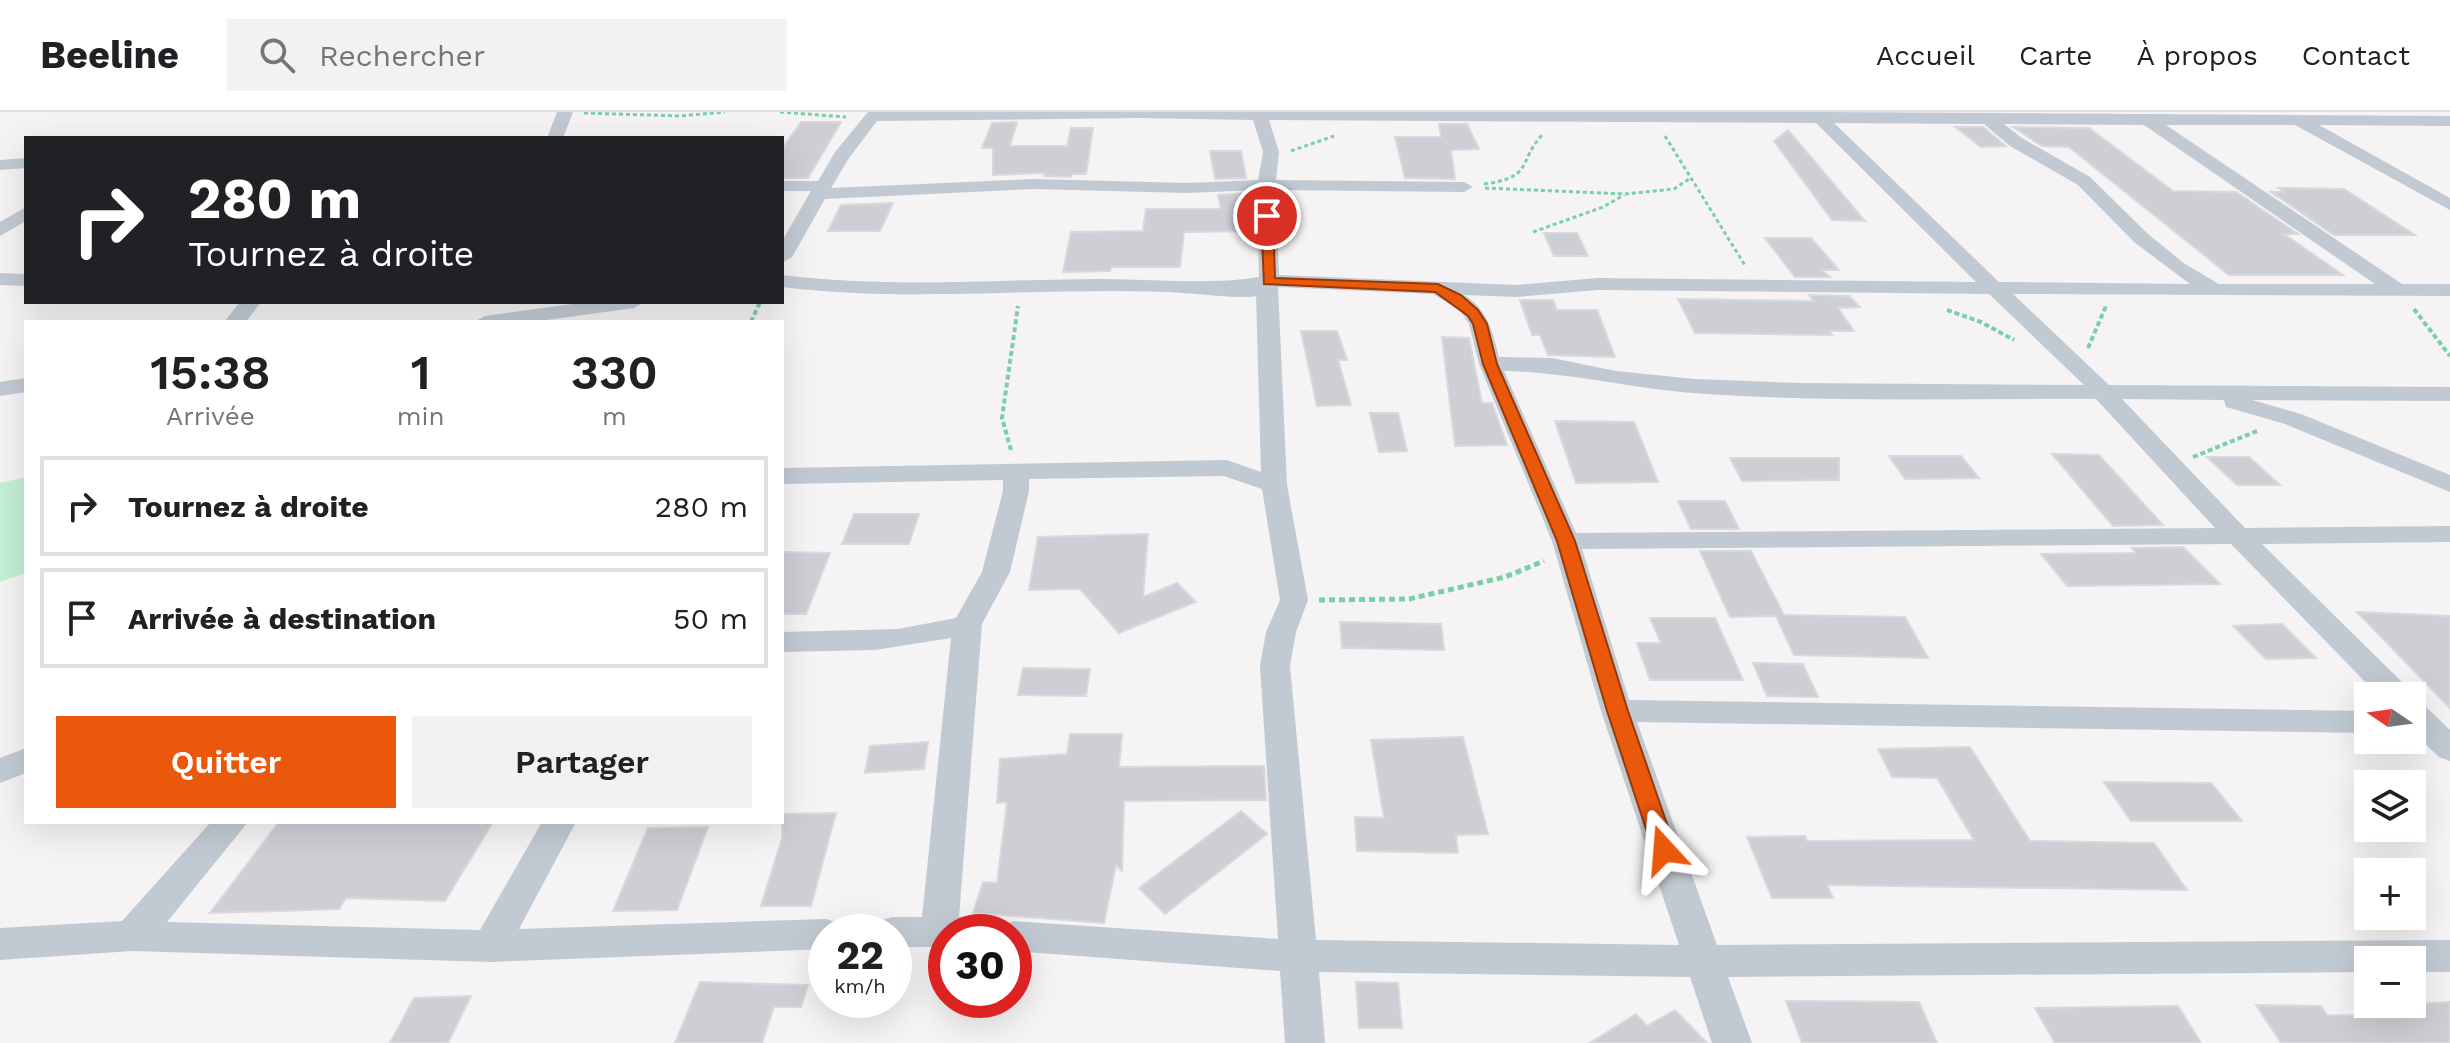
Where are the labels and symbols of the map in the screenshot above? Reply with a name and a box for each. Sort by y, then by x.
pin [1233,182,1301,250]
north arrow [2354,682,2426,754]
position arrow [1622,808,1706,892]
speed limit sign: 30 [928,914,1032,1018]

